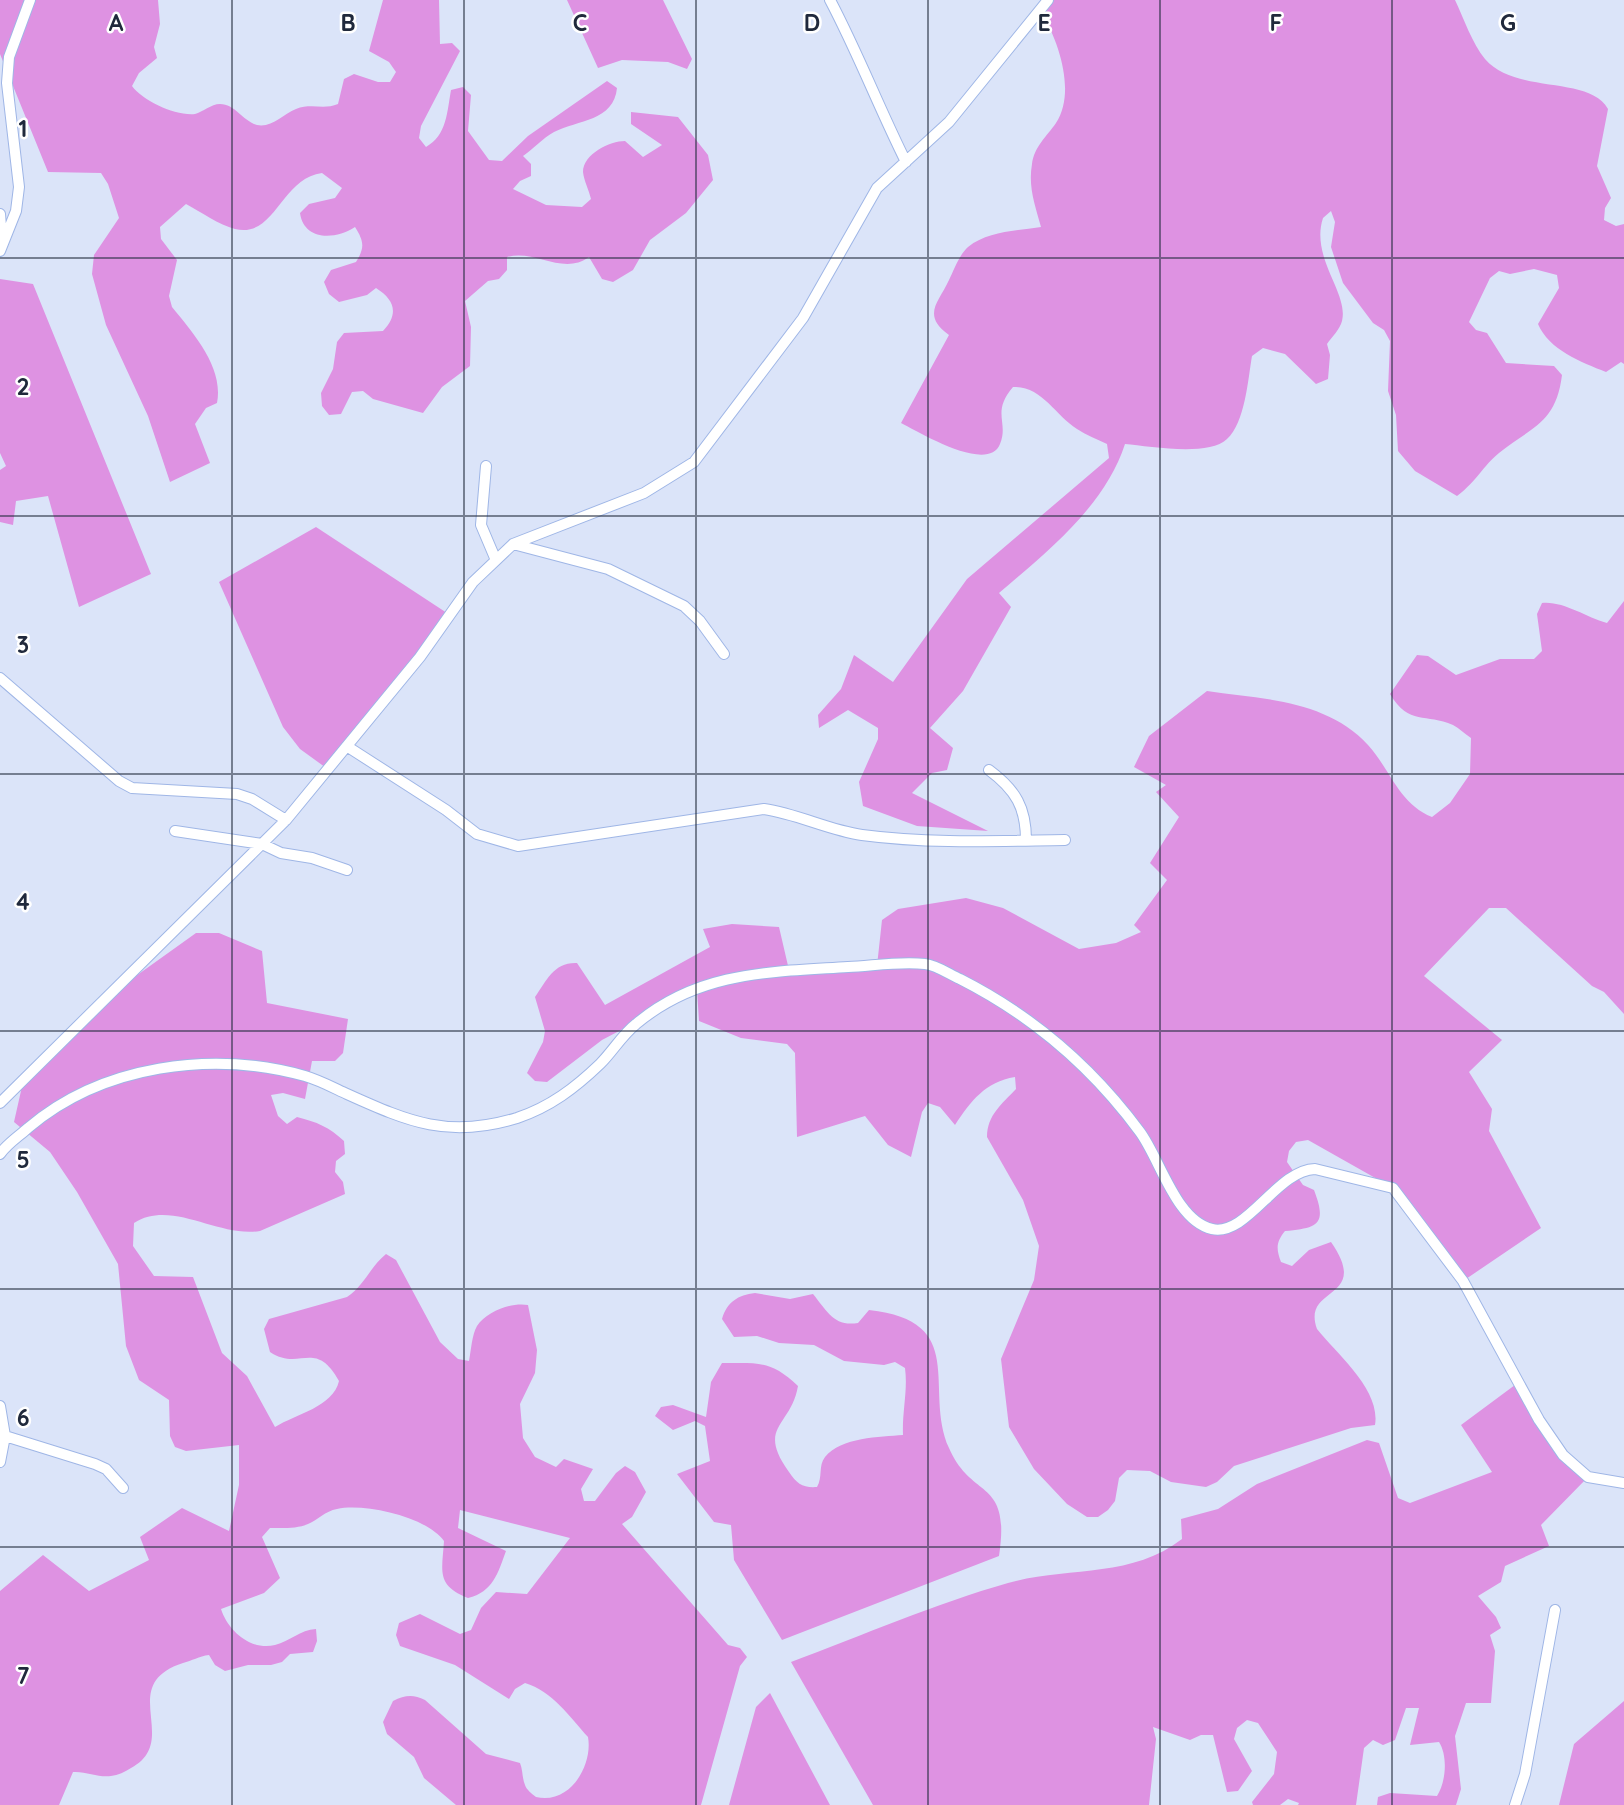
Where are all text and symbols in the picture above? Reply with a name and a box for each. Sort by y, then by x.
text: A [109,8,124,37]
text: B [340,8,356,37]
text: C [573,8,587,37]
text: D [804,8,820,37]
text: E [1037,8,1051,37]
text: F [1270,8,1282,37]
text: G [1500,8,1516,37]
text: 1 [19,114,27,143]
text: 2 [16,372,30,401]
text: 3 [17,630,29,659]
text: 4 [16,887,30,916]
text: 5 [16,1145,30,1174]
text: 6 [17,1403,29,1432]
text: 7 [17,1661,30,1690]

